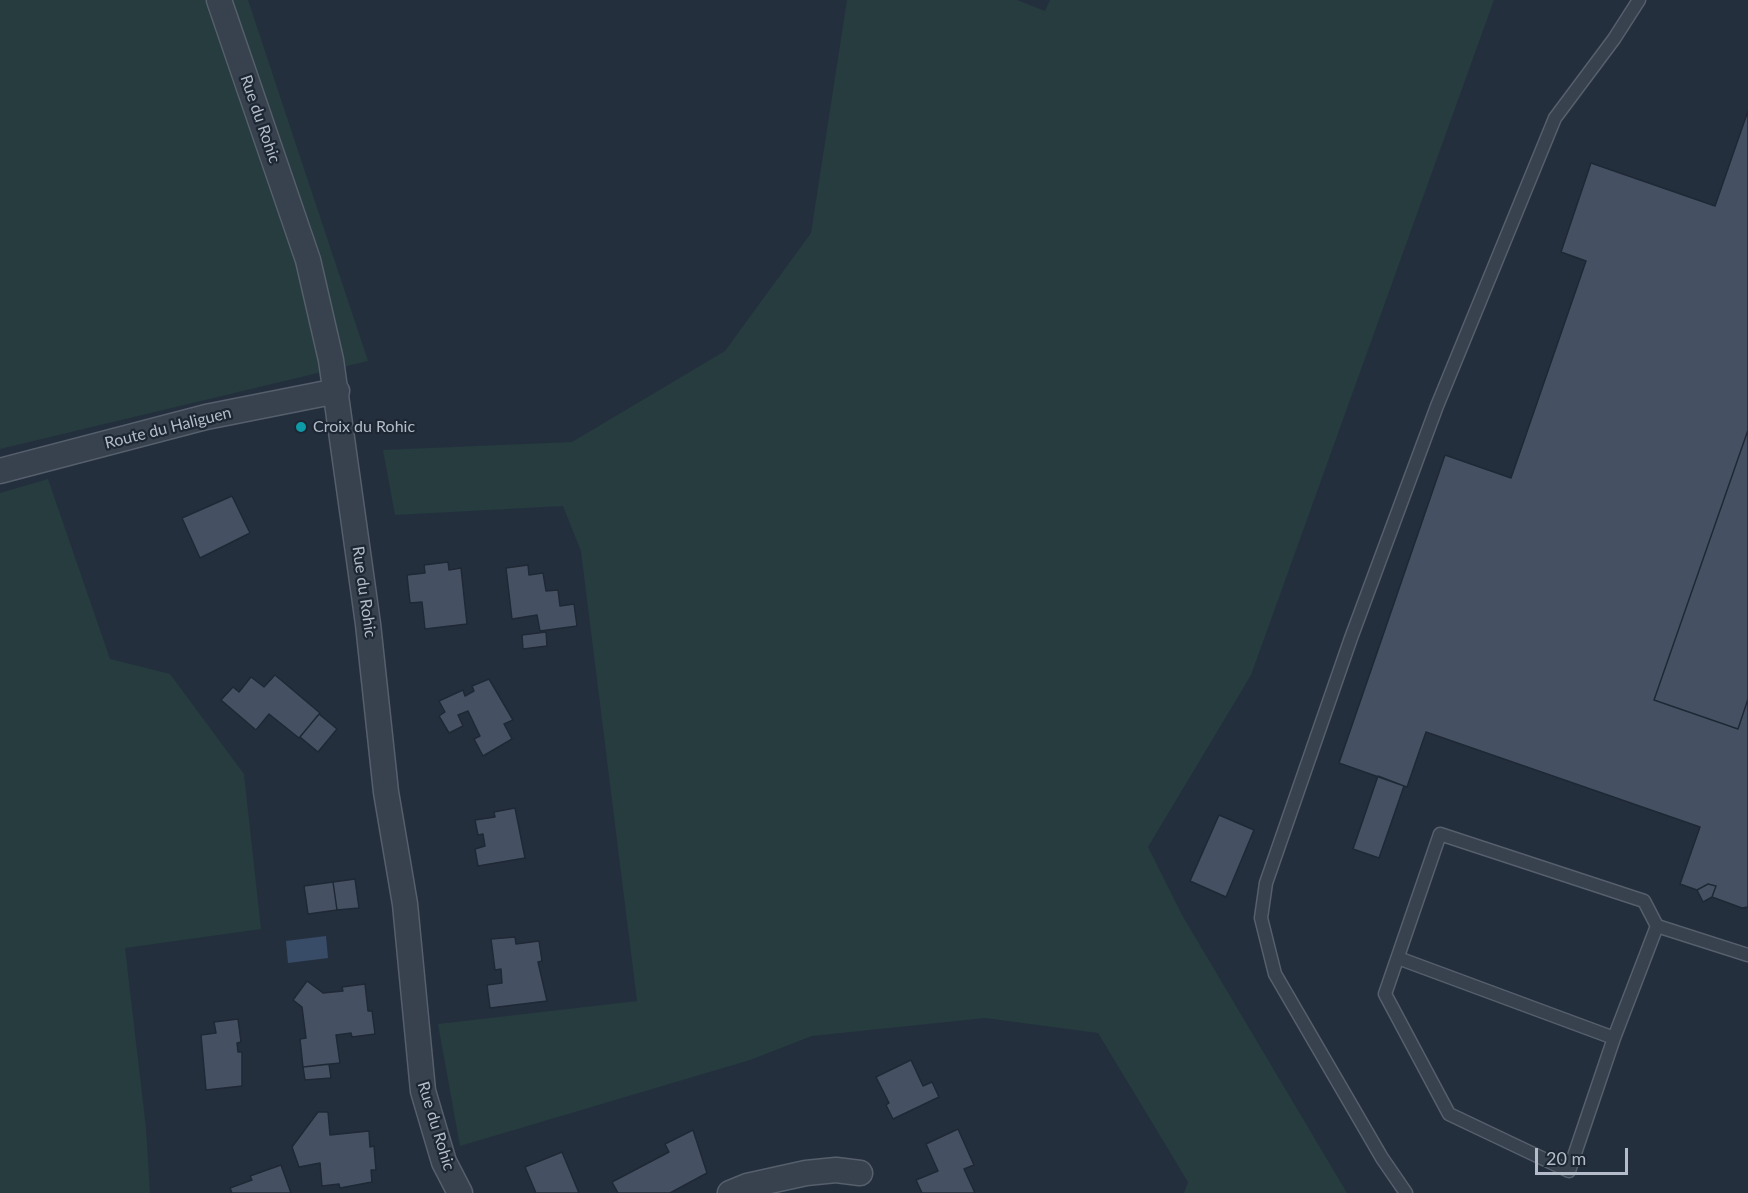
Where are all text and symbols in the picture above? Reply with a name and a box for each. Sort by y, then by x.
street label: Rue du Rohic [236,72,284,166]
street label: Route du Haliguen [103,403,233,453]
place label: Croix du Rohic [313,417,415,437]
marker: Croix du Rohic [294,420,308,434]
street label: Rue du Rohic [348,545,380,639]
street label: Rue du Rohic [413,1079,459,1173]
scale bar [1538,1136,1631,1174]
text: 20 m [1546,1147,1586,1169]

